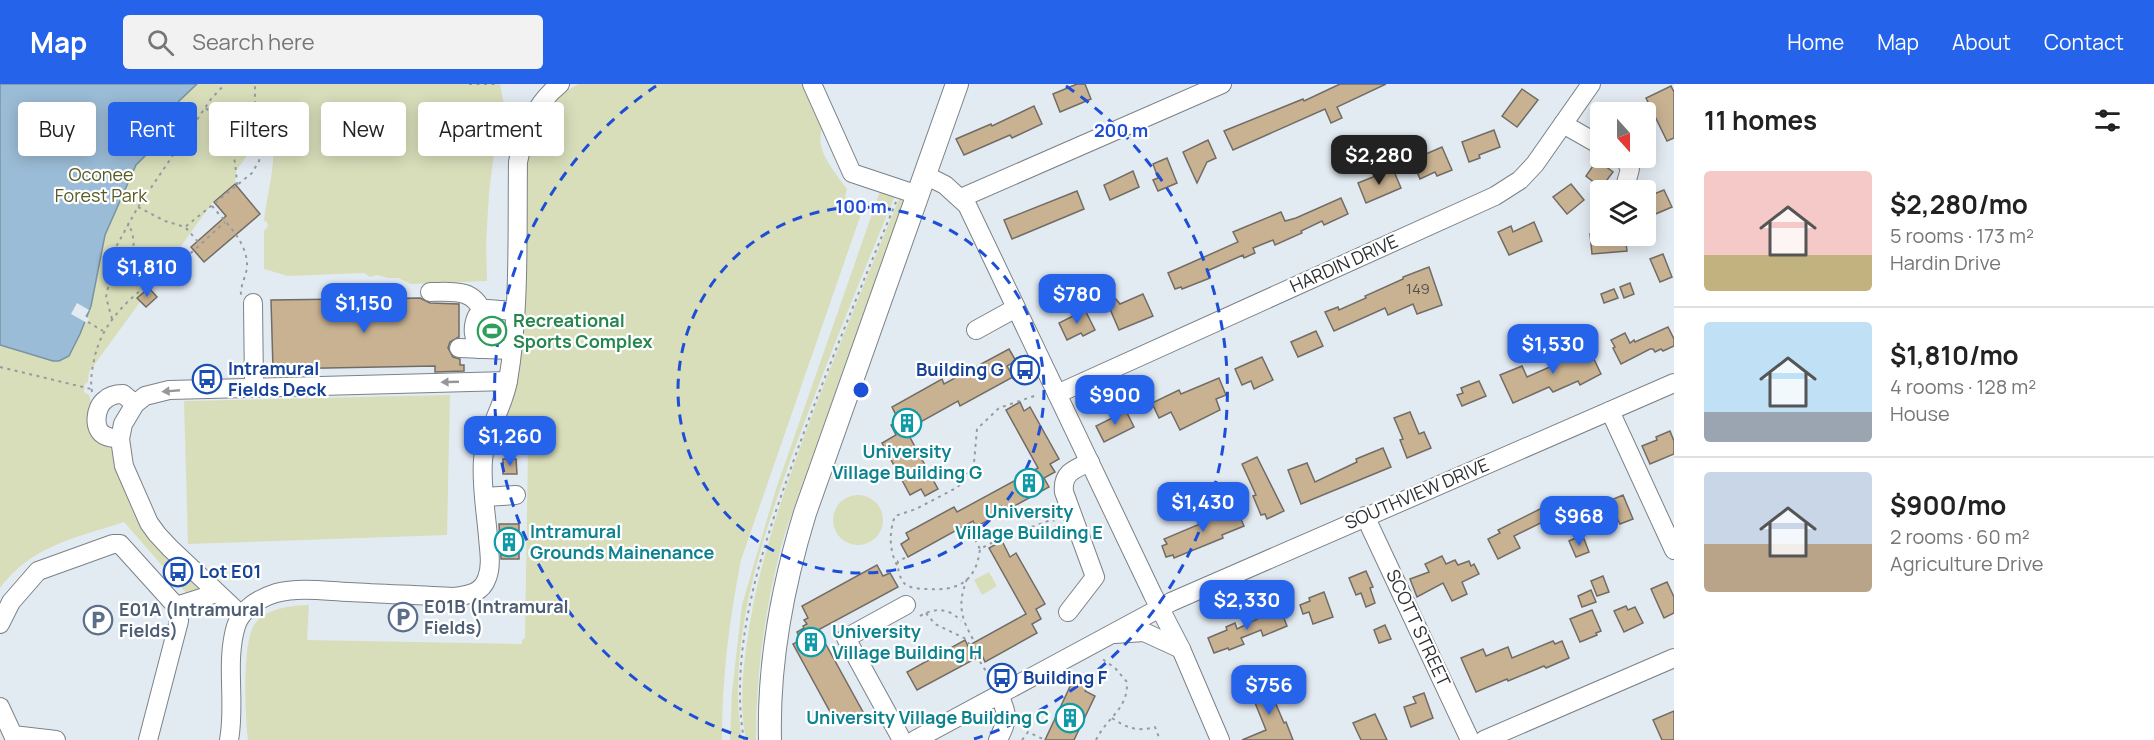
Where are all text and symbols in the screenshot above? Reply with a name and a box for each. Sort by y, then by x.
search box [123,15,543,69]
text: Map [30,23,87,61]
icon: search [144,26,177,59]
text: Search here [192,27,315,57]
text: Home [1787,28,1844,56]
text: Map [1877,28,1919,56]
text: About [1952,28,2011,56]
text: Contact [2044,28,2124,56]
chip: Buy [18,102,96,156]
chip: Rent [108,102,197,156]
chip: Filters [209,102,309,156]
chip: New [321,102,406,156]
chip: Apartment [418,102,564,156]
north arrow [1590,102,1656,168]
map controls [1590,102,1656,246]
text: 11 homes [1704,102,1817,138]
icon: filters [2091,104,2124,137]
text: 200 m [1094,118,1148,142]
pin: $2,280 [1330,135,1428,186]
text: $2,280 [1345,141,1413,168]
park label: Oconee Forest Park [55,162,148,207]
button: layers [1590,180,1656,246]
text: $2,280/mo [1890,186,2028,222]
text: 100 m [835,194,887,218]
icon: home [1752,195,1824,267]
text: 5 rooms · 173 m² [1890,222,2034,249]
street label: HARDIN DRIVE [1286,229,1401,298]
pin: $1,810 [98,247,196,298]
text: Hardin Drive [1890,249,2001,276]
text: $1,810 [117,253,177,280]
pin: $780 [1041,274,1113,325]
house number: 149 [1406,278,1430,299]
text: $780 [1053,280,1101,307]
pin: $1,150 [315,283,413,334]
text: $1,150 [335,289,393,316]
place label: Recreational Sports Complex [513,308,653,353]
sports icon: Recreational Sports Complex [476,315,508,347]
pin: $1,530 [1504,324,1602,375]
text: $1,530 [1521,330,1585,357]
text: $1,810/mo [1890,337,2019,373]
icon: home [1752,346,1824,418]
bus stop icon: Building G [1009,354,1041,386]
place label: Intramural Fields Deck [228,356,328,401]
place label: Building G [916,357,1004,381]
bus stop icon: Intramural Fields Deck [191,363,223,395]
text: 4 rooms · 128 m² [1890,373,2036,400]
pin: $900 [1079,375,1151,426]
one-way arrow [440,378,459,387]
centre of rings [851,380,871,400]
text: $900 [1089,381,1141,408]
one-way arrow [161,386,180,395]
text: House [1890,400,1950,427]
building icon: University Village Building G [891,407,923,439]
pin: $1,260 [461,416,559,467]
text: $1,260 [478,422,542,449]
place label: University Village Building G [832,439,982,484]
street label: SOUTHVIEW DRIVE [1341,452,1492,534]
building icon: University Village Building E [1013,467,1045,499]
pin: $1,430 [1154,482,1252,533]
text: $900/mo [1890,487,2006,523]
text: $1,430 [1171,488,1235,515]
pin: $968 [1543,496,1615,547]
icon: home [1752,496,1824,568]
place label: University Village Building E [955,499,1103,544]
text: $968 [1554,502,1604,529]
place label: Intramural Grounds Mainenance [530,519,714,564]
text: 2 rooms · 60 m² [1890,523,2030,550]
building icon: Intramural Grounds Mainenance [493,526,525,558]
text: Agriculture Drive [1890,550,2043,577]
bus stop icon: Lot E01 [162,556,194,588]
place label: Lot E01 [199,559,261,583]
street label: SCOTT STREET [1381,565,1457,690]
pin: $2,330 [1198,580,1296,631]
text: $2,330 [1214,586,1280,613]
place label: E01B (Intramural Fields) [424,594,569,639]
place label: E01A (Intramural Fields) [119,597,264,642]
parking icon: E01B (Intramural Fields) [387,601,419,633]
parking icon: E01A (Intramural Fields) [82,604,114,636]
place label: University Village Building H [832,619,982,664]
building icon: University Village Building H [795,626,827,658]
bus stop icon: Building F [986,662,1018,694]
place label: Building F [1023,665,1108,689]
pin: $756 [1233,665,1305,716]
text: $756 [1245,671,1293,698]
building icon: University Village Building C [1054,702,1086,734]
place label: University Village Building C [806,705,1049,729]

